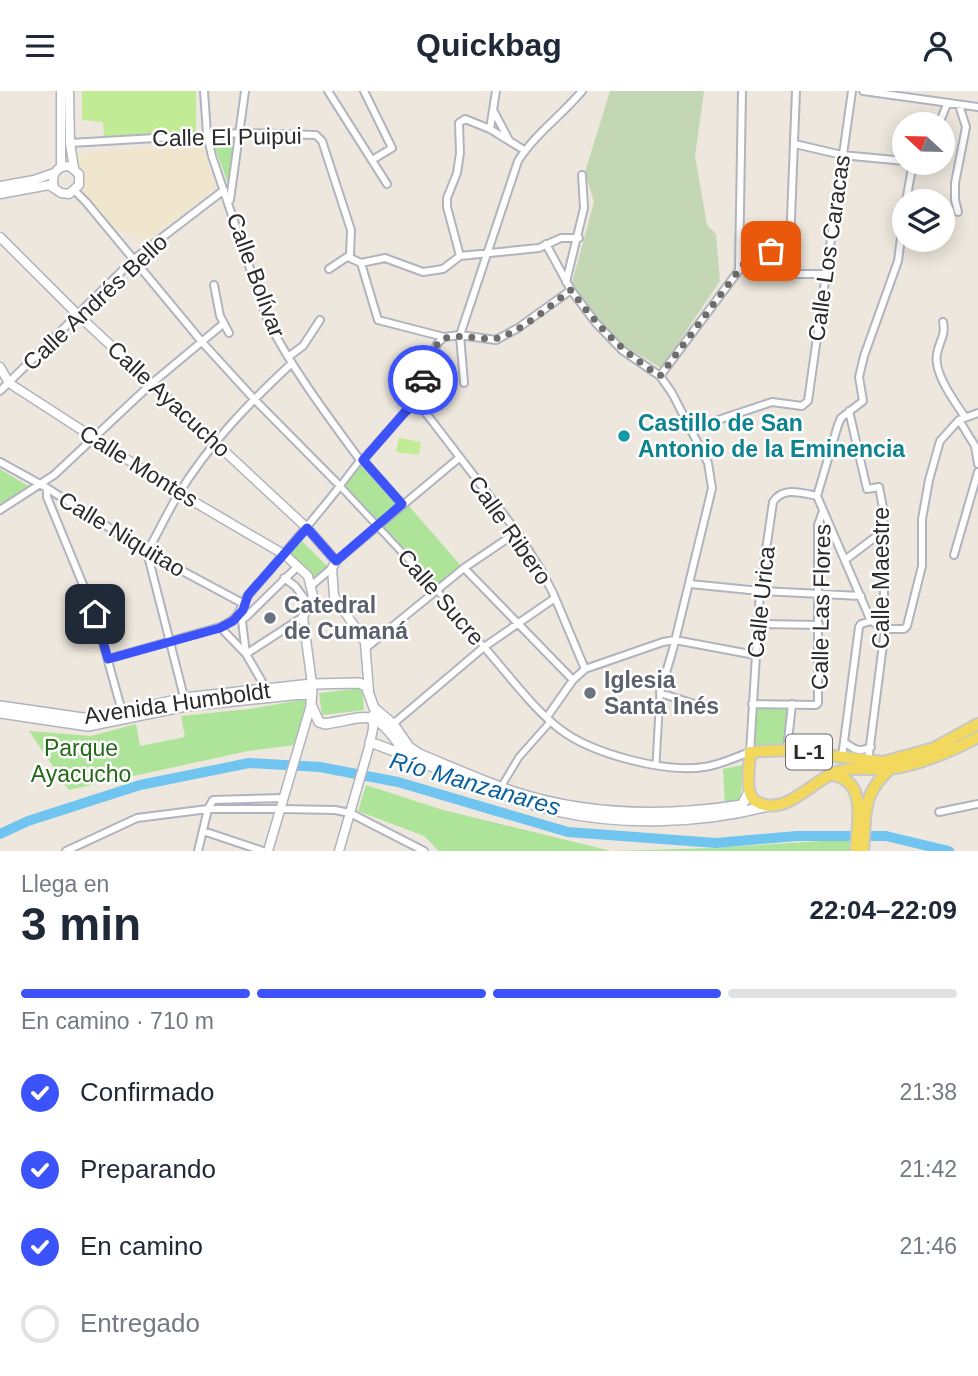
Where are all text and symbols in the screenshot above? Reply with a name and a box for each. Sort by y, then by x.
icon: menu [21,27,59,65]
text: Quickbag [416,27,562,63]
icon: person [919,27,957,65]
north arrow [892,112,956,175]
map controls [892,112,955,252]
street label: Calle El Puipui [152,123,302,151]
street label: Calle Los Caracas [803,153,855,343]
button: layers [892,189,955,252]
street label: Calle Bolívar [221,209,291,341]
pin [741,221,801,281]
street label: Calle Andrés Bello [17,228,173,376]
icon: bag [752,232,790,270]
street label: Calle Ayacucho [102,336,236,462]
courier [388,345,458,415]
icon: car [404,361,442,399]
place label: Castillo de San Antonio de la Eminencia [638,410,905,462]
street label: Calle Montes [75,419,203,513]
marker: Castillo de San Antonio de la Eminencia [616,428,632,444]
street label: Calle Ribero [463,471,557,589]
street label: Calle Niquitao [54,486,190,582]
street label: Calle Maestre [868,507,894,649]
street label: Calle Las Flores [807,524,835,690]
street label: Calle Sucre [392,544,490,650]
street label: Calle Urica [742,545,780,659]
pin [65,584,125,644]
place label: Catedral de Cumaná [284,592,408,644]
icon: home [76,595,114,633]
marker: Catedral de Cumaná [262,610,278,626]
place label: Iglesia Santa Inés [604,667,719,719]
street label: Avenida Humboldt [82,677,272,729]
marker: Iglesia Santa Inés [582,685,598,701]
park label: Parque Ayacucho [31,735,131,787]
road number: L-1 [786,735,832,769]
water label: Río Manzanares [387,746,563,821]
text: Llega en [21,871,109,897]
text: 22:04–22:09 [810,895,957,925]
text: 3 min [21,898,141,950]
text: En camino · 710 m [21,1008,214,1034]
icon: check [21,1074,59,1112]
text: Confirmado [80,1077,214,1107]
text: 21:38 [899,1079,957,1105]
icon: check [21,1151,59,1189]
text: Preparando [80,1154,216,1184]
text: 21:42 [899,1156,957,1182]
icon: check [21,1228,59,1266]
text: En camino [80,1231,203,1261]
text: 21:46 [899,1233,957,1259]
text: Entregado [80,1308,200,1338]

